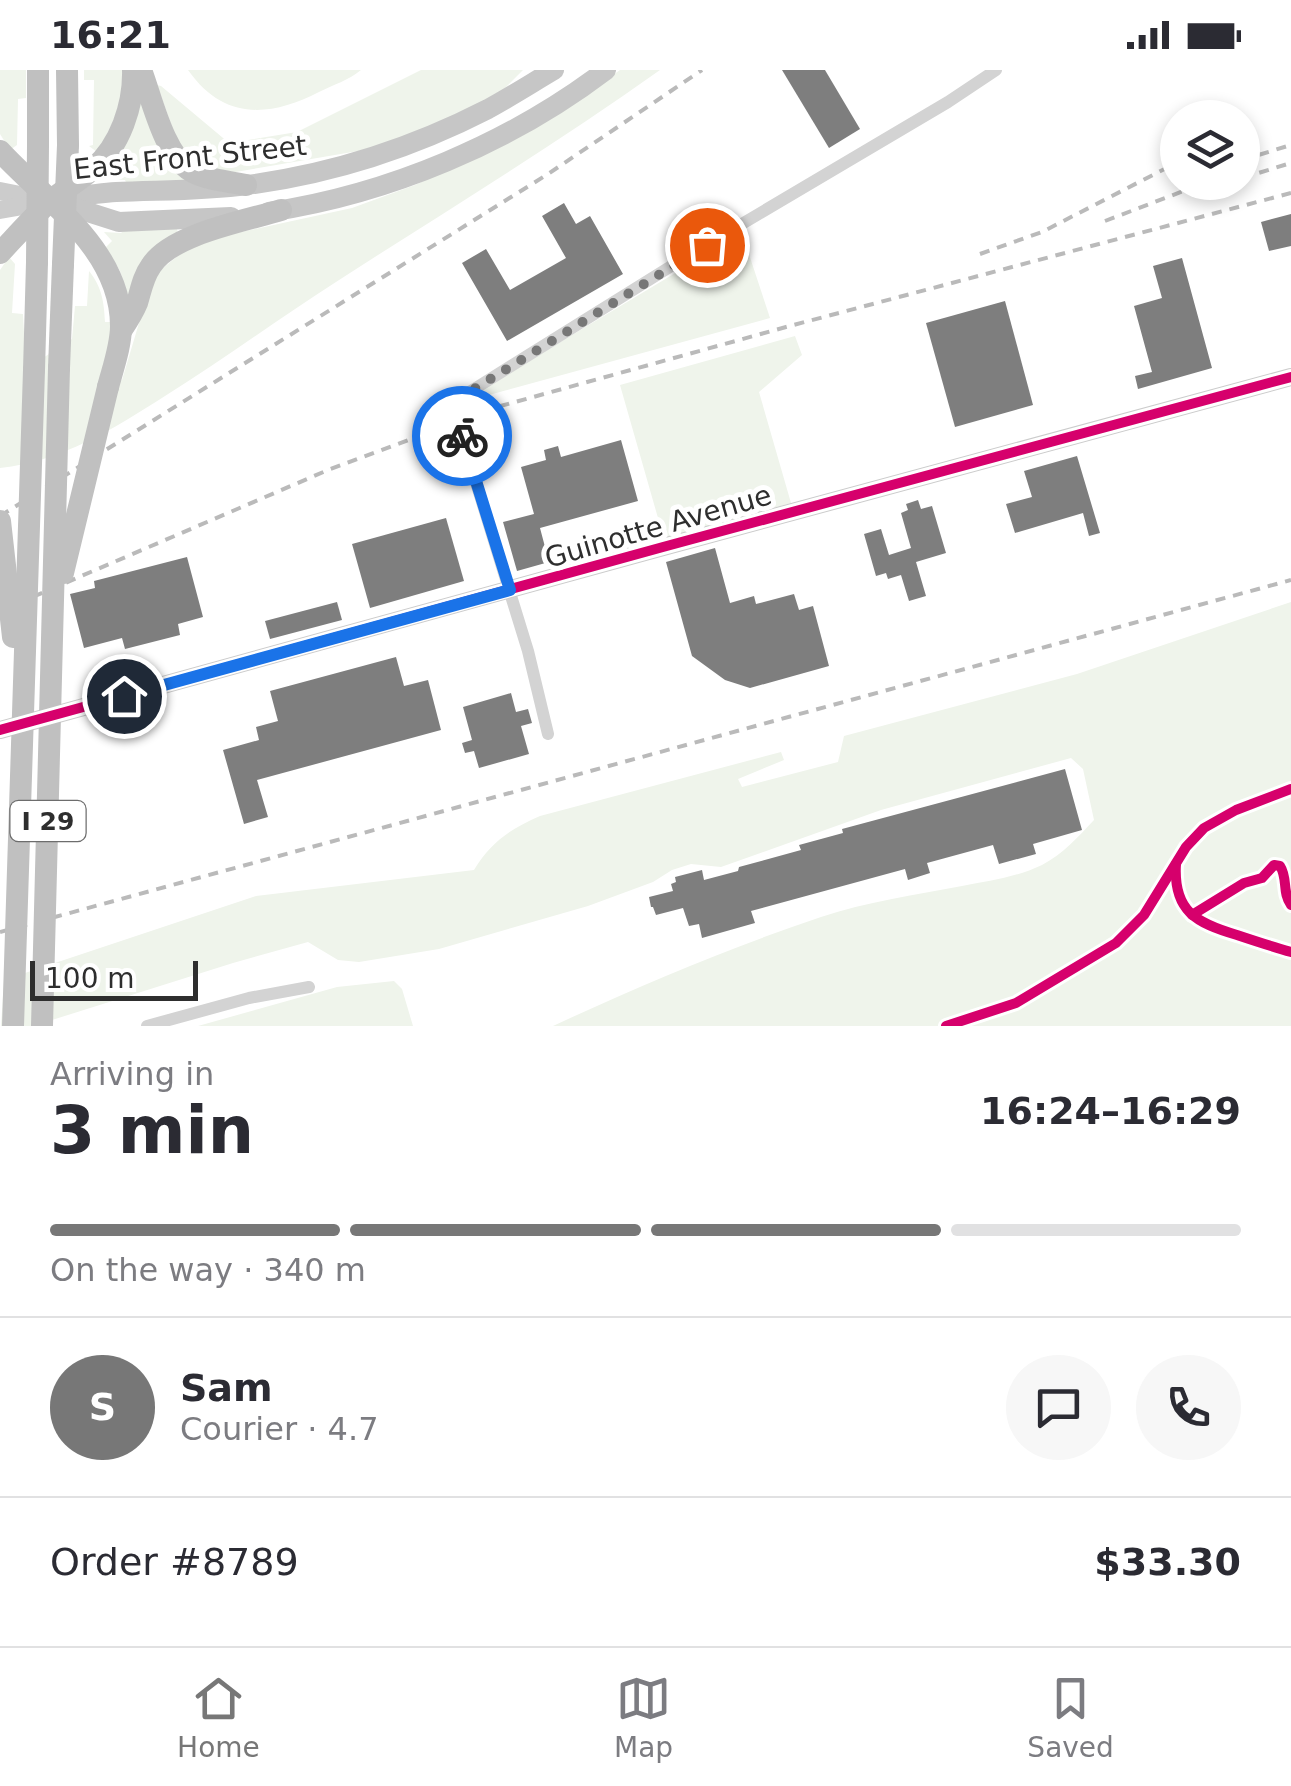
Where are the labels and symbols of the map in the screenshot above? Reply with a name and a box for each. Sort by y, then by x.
street label: East Front Street [72,129,308,186]
pin [665,203,750,288]
courier [412,386,512,486]
street label: Guinotte Avenue [541,478,775,575]
pin [82,654,167,739]
road number: I 29 [10,801,86,841]
scale bar [30,956,198,1000]

